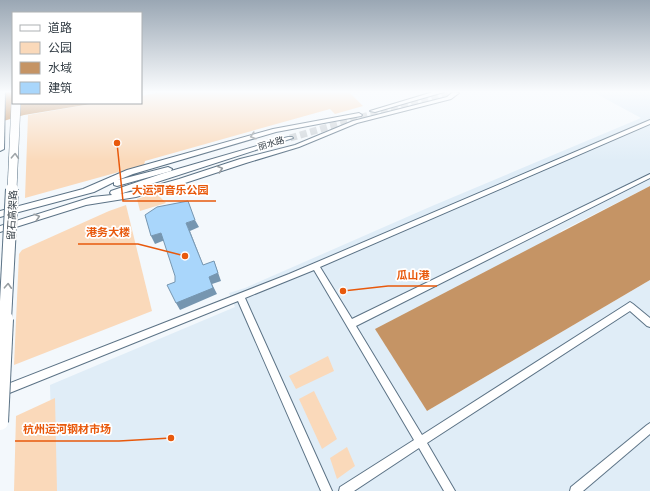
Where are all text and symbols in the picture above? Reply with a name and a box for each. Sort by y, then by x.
legend [12,12,142,104]
text: 道路 [48,20,72,35]
text: 公园 [48,40,72,55]
text: 水域 [48,60,72,75]
text: 建筑 [48,80,72,95]
one-way arrow [250,131,257,140]
street label: 丽水路 [256,134,286,152]
one-way arrow [10,153,19,159]
one-way arrow [216,165,223,173]
callout: 大运河音乐公园 [123,178,216,201]
text: 大运河音乐公园 [132,183,209,197]
street label: 留石高架路 [4,190,20,240]
one-way arrow [34,213,41,222]
callout: 港务大楼 [78,221,138,244]
text: 港务大楼 [86,225,130,239]
callout: 瓜山港 [388,263,437,286]
text: 瓜山港 [397,268,430,282]
one-way arrow [3,283,12,289]
callout: 杭州运河钢材市场 [15,418,119,441]
text: 杭州运河钢材市场 [23,422,111,436]

